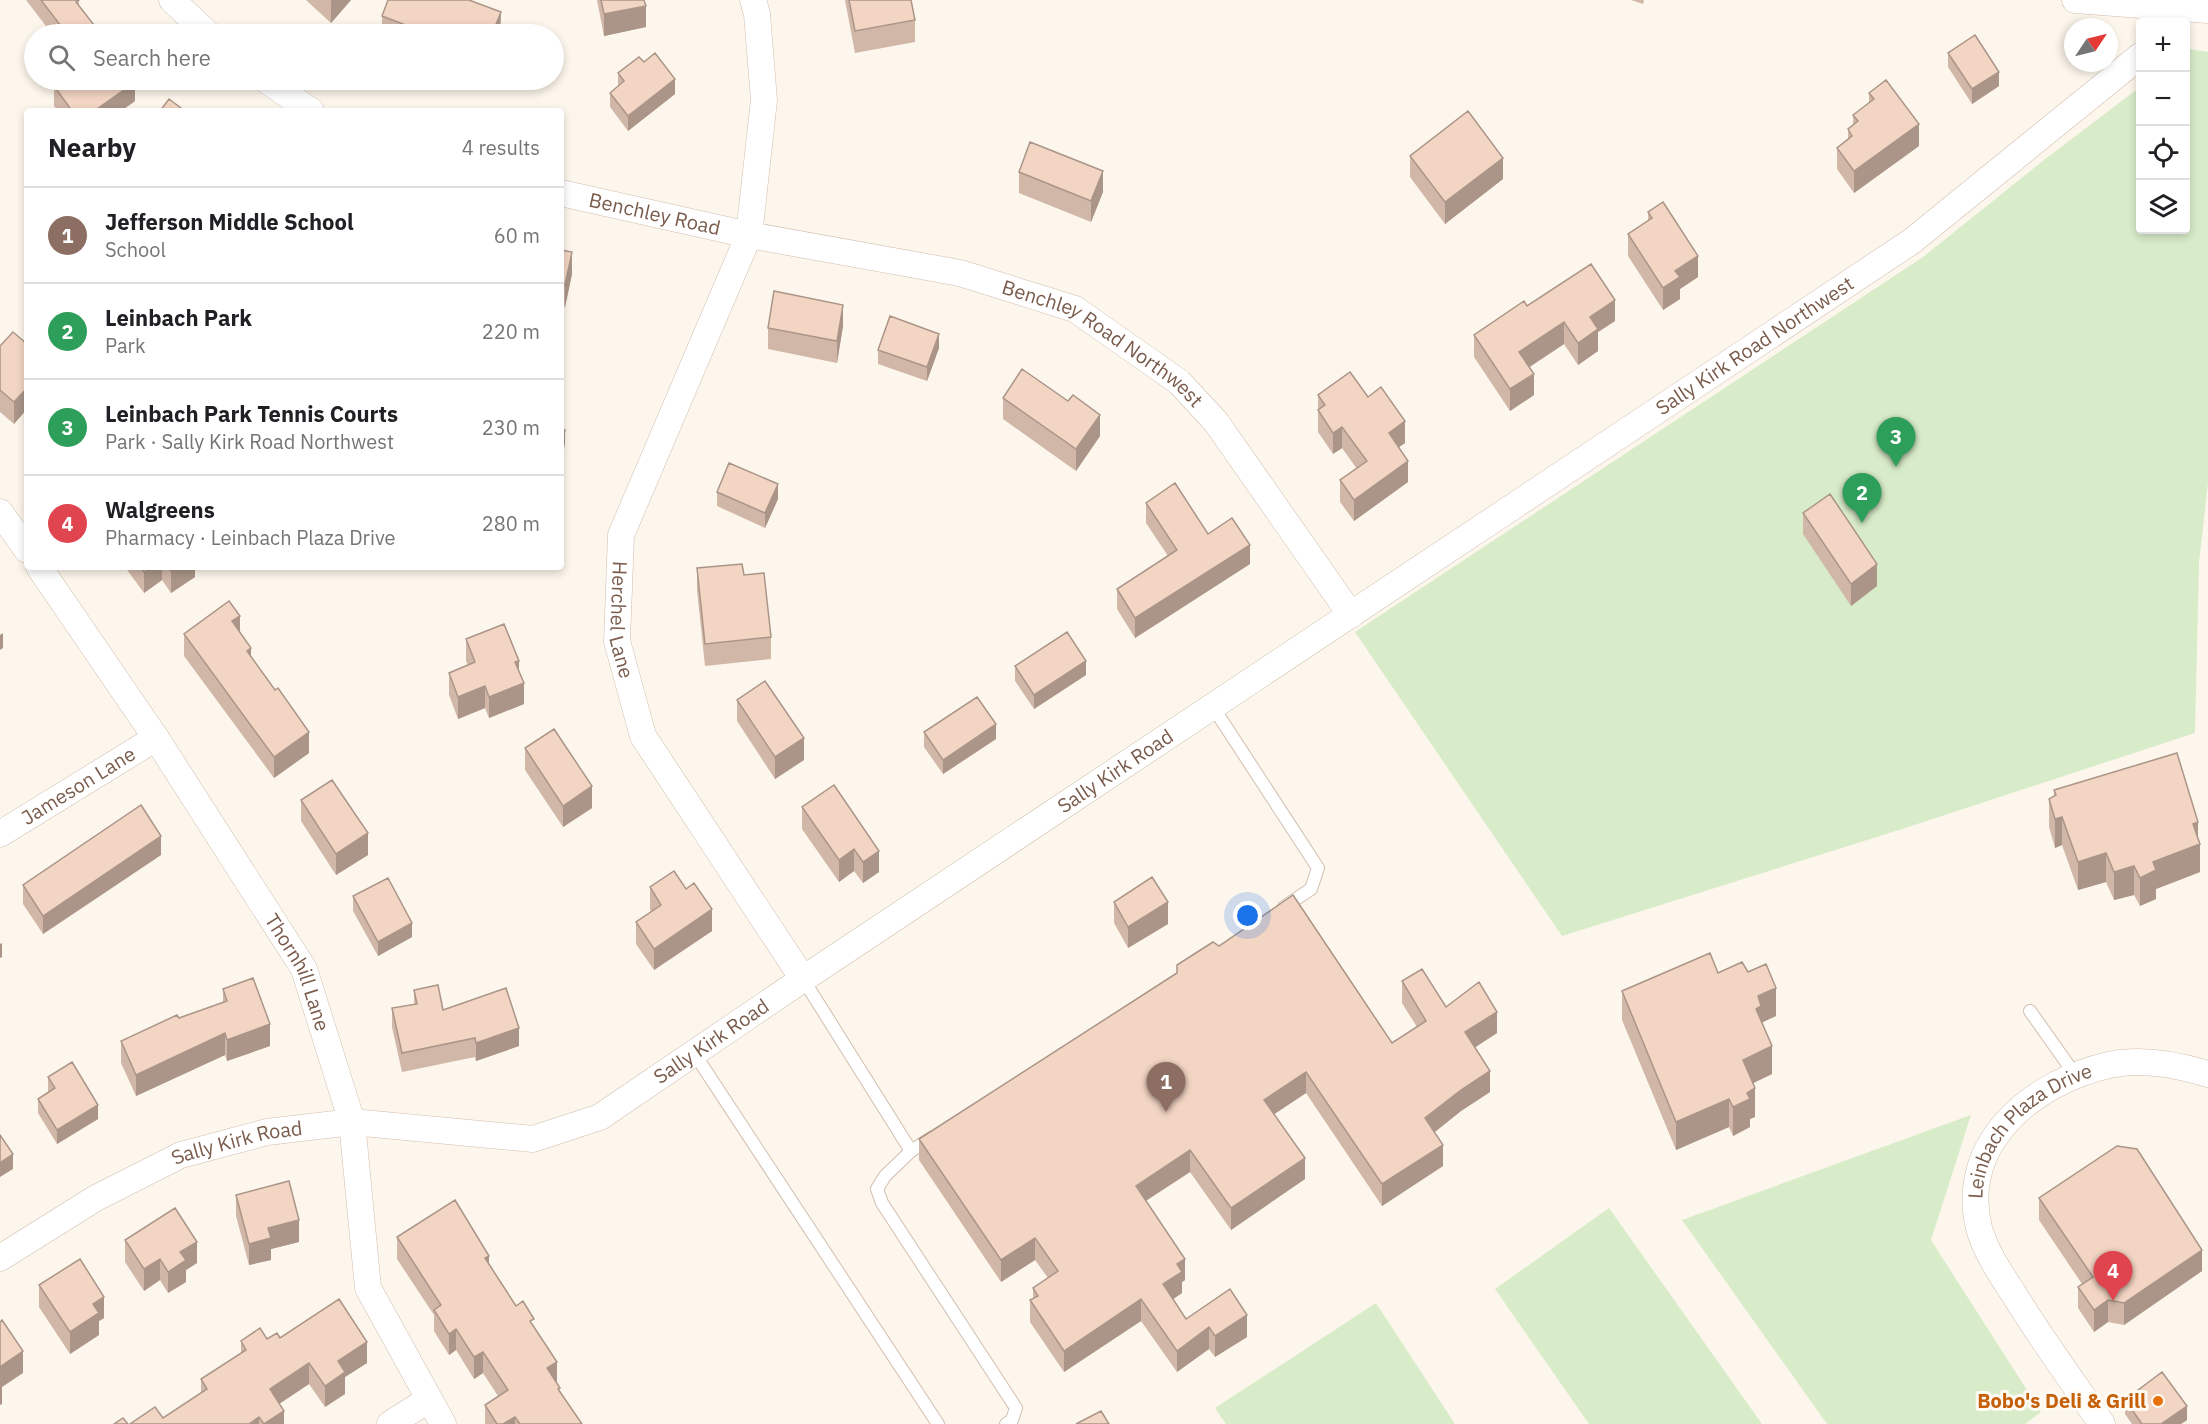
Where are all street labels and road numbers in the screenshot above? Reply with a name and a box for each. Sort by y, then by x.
street label: Benchley Road [587,186,723,241]
street label: Sally Kirk Road Northwest [1650,270,1859,421]
street label: Benchley Road Northwest [999,273,1209,413]
street label: Herchel Lane [603,561,641,681]
street label: Sally Kirk Road [1052,722,1178,819]
street label: Jameson Lane [16,740,140,831]
street label: Thornhill Lane [259,908,337,1034]
street label: Sally Kirk Road [648,992,774,1090]
street label: Leinbach Plaza Drive [1961,1057,2095,1199]
street label: Sally Kirk Road [166,1114,304,1171]

